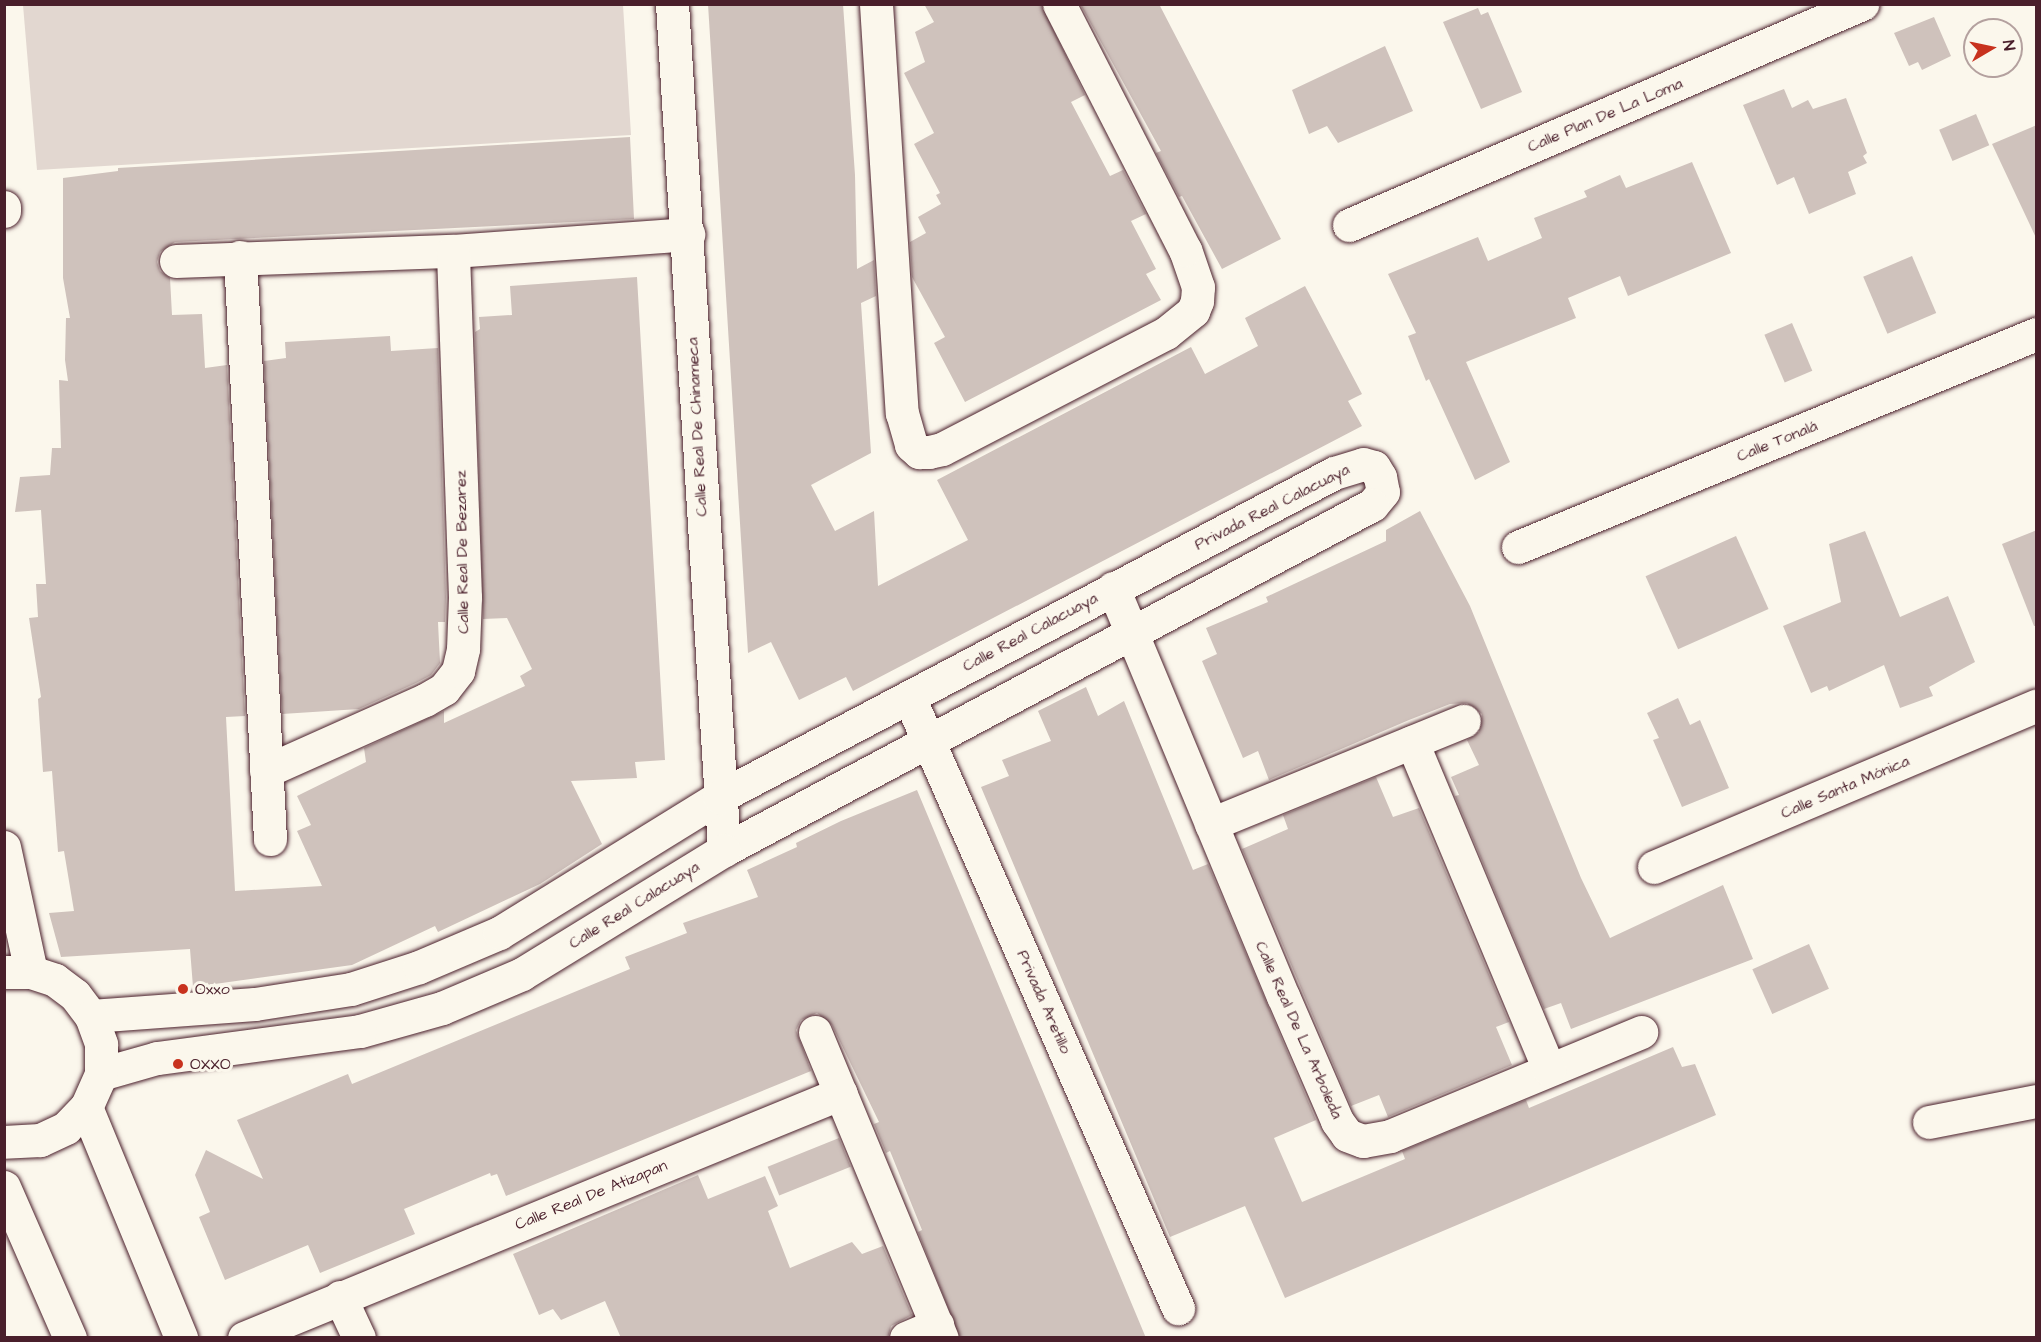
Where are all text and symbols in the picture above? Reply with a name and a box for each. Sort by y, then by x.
north arrow [1963,18,2023,78]
text: N [1997,39,2020,52]
street label: Calle Plan De La Loma [1525,74,1685,156]
street label: Calle Real De Chinameca [683,337,711,517]
street label: Calle Tonalá [1734,416,1820,466]
street label: Privada Real Calacuaya [1191,460,1353,554]
street label: Calle Real De Bezarez [451,470,473,634]
street label: Calle Real Calacuaya [959,588,1101,676]
street label: Calle Santa Mónica [1778,751,1912,823]
street label: Calle Real Calacuaya [565,857,703,953]
street label: Calle Real De La Arboleda [1251,938,1347,1122]
street label: Privada Aretillo [1013,947,1075,1057]
place label: Oxxo [195,979,230,999]
marker: Oxxo [176,982,190,996]
place label: OXXO [190,1054,231,1074]
marker: OXXO [171,1057,185,1071]
street label: Calle Real De Atizapan [512,1156,670,1234]

